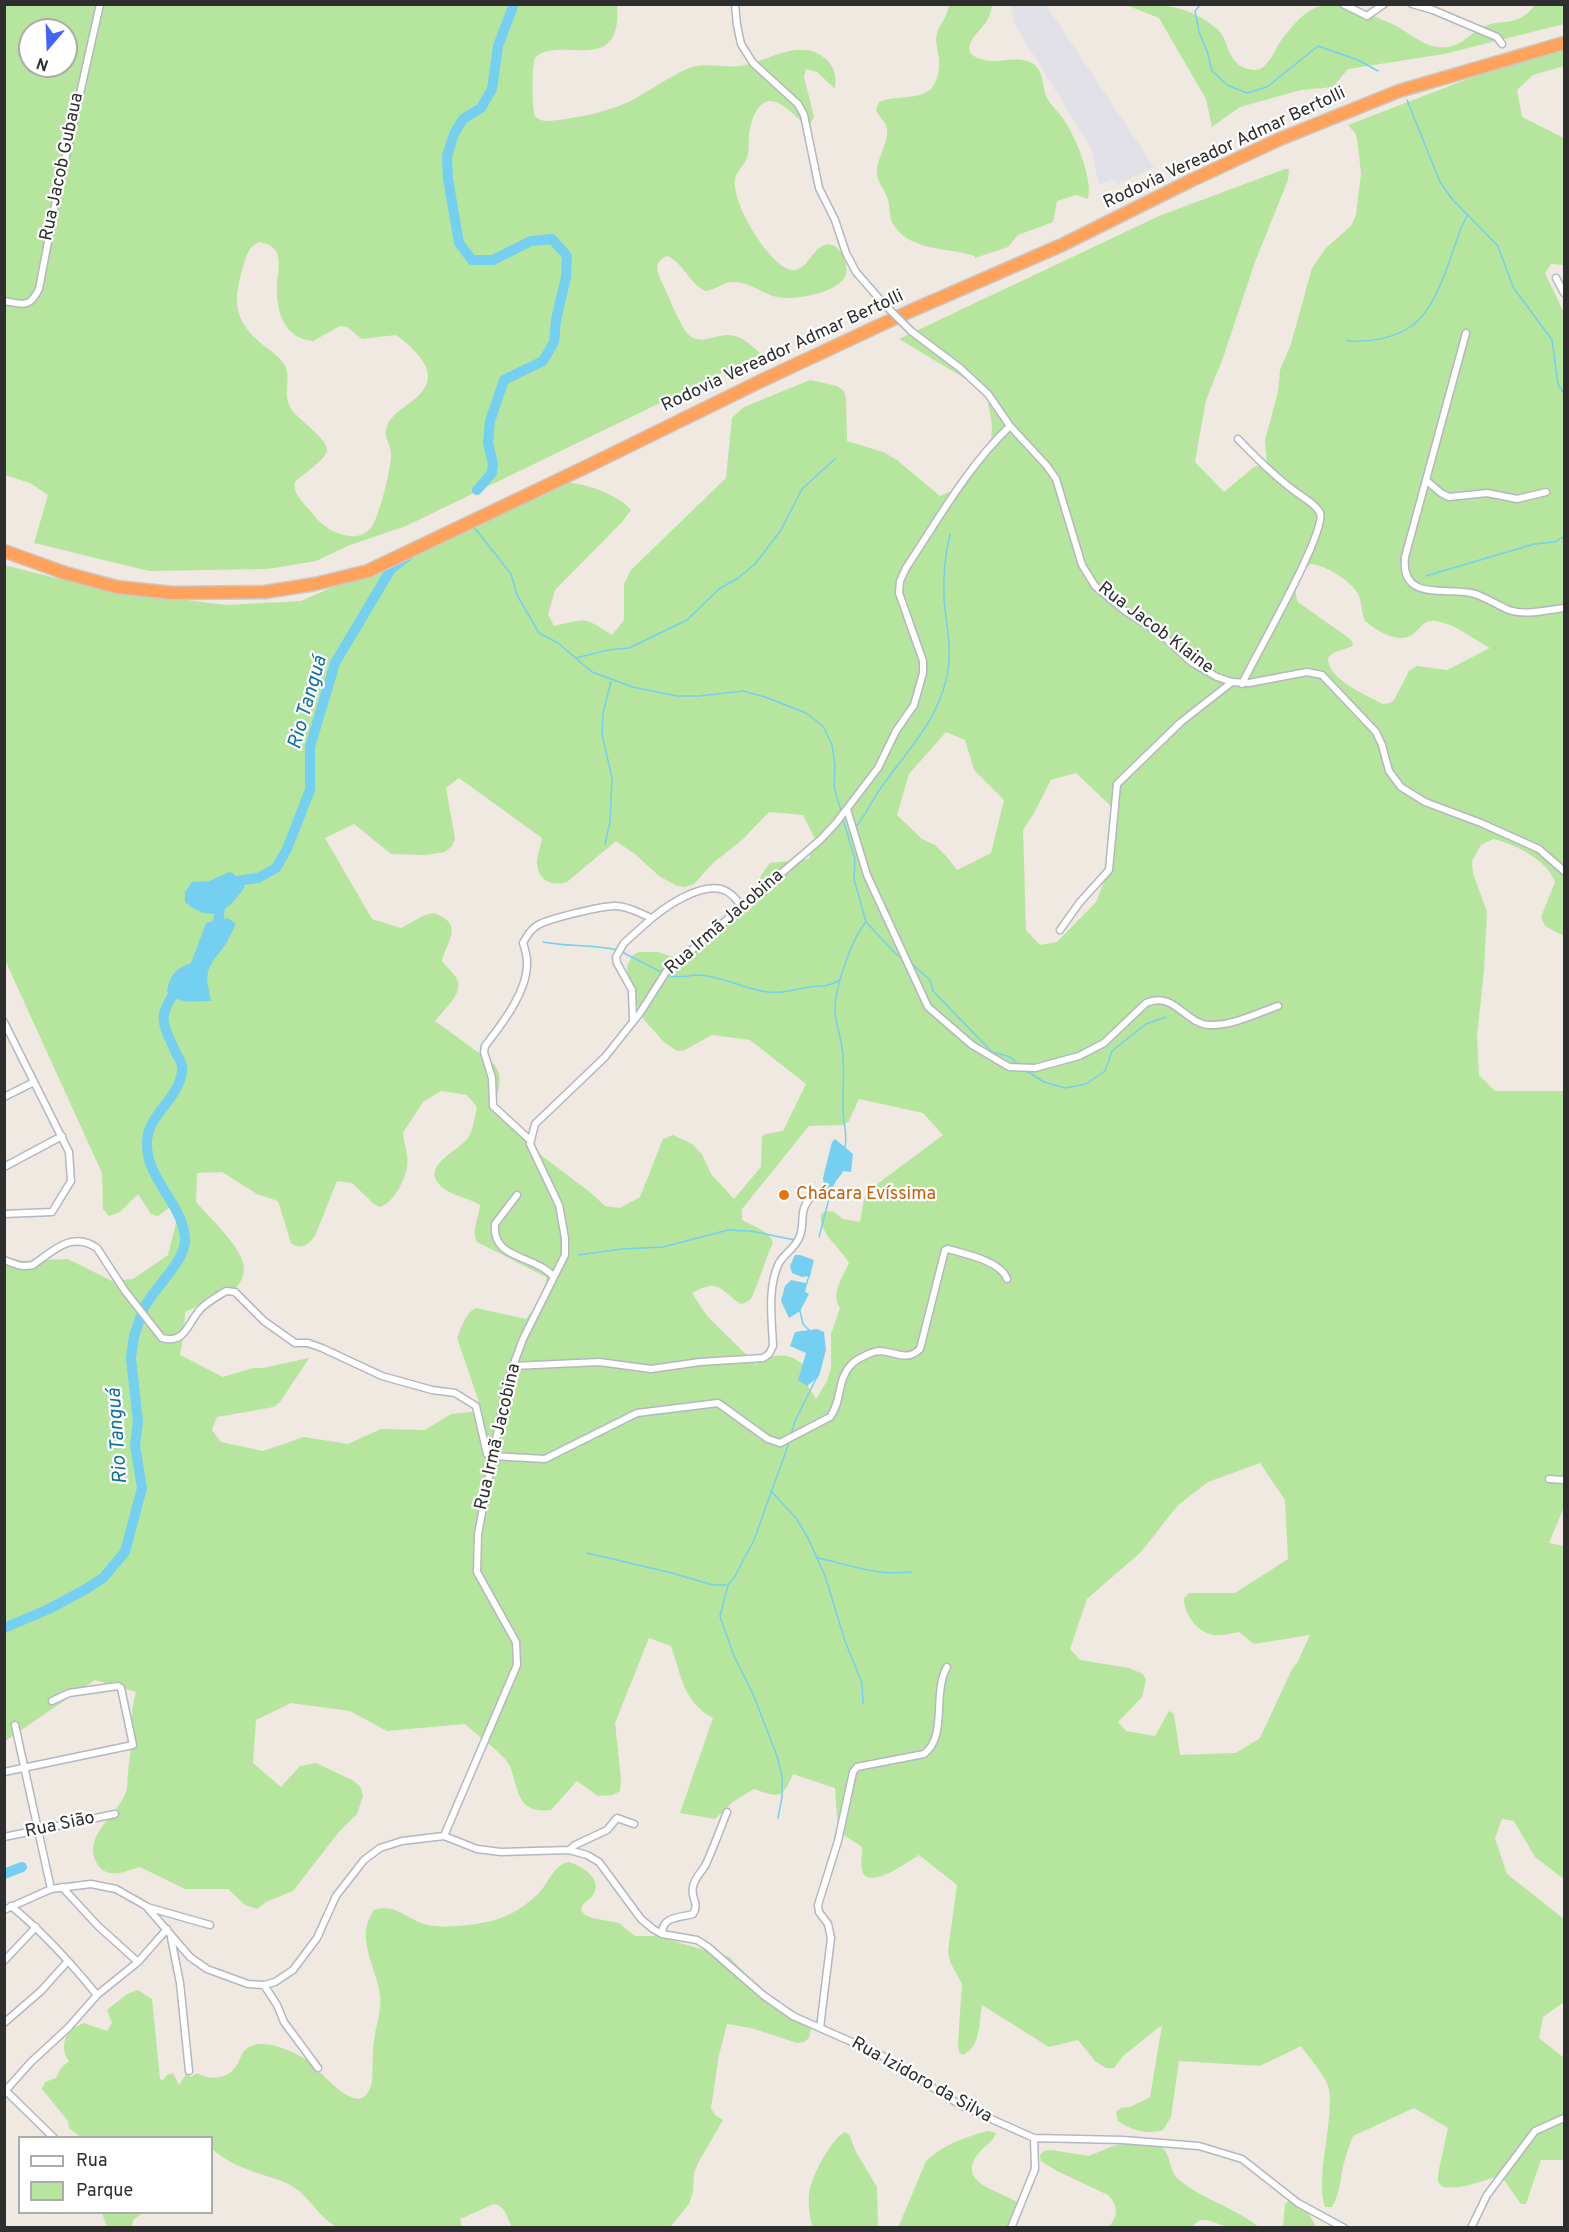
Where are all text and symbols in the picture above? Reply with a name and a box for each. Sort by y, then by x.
north arrow [18,18,78,78]
text: N [34,52,51,74]
street label: Rodovia Vereador Admar Bertolli [1100,83,1350,215]
street label: Rua Jacob Gubaua [37,91,89,243]
street label: Rodovia Vereador Admar Bertolli [658,286,908,418]
street label: Rua Jacob Klaine [1093,578,1217,680]
water label: Rio Tanguá [284,653,334,753]
street label: Rua Irmã Jacobina [661,866,789,980]
place label: Chácara Evíssima [796,1184,936,1206]
marker: Chácara Evíssima [777,1188,791,1202]
street label: Rua Irmã Jacobina [472,1362,526,1512]
water label: Rio Tanguá [104,1387,134,1485]
street label: Rua Sião [23,1808,97,1844]
street label: Rua Izidoro da Silva [847,2033,995,2129]
legend [18,2136,213,2214]
text: Rua [76,2150,107,2173]
text: Parque [76,2180,133,2203]

